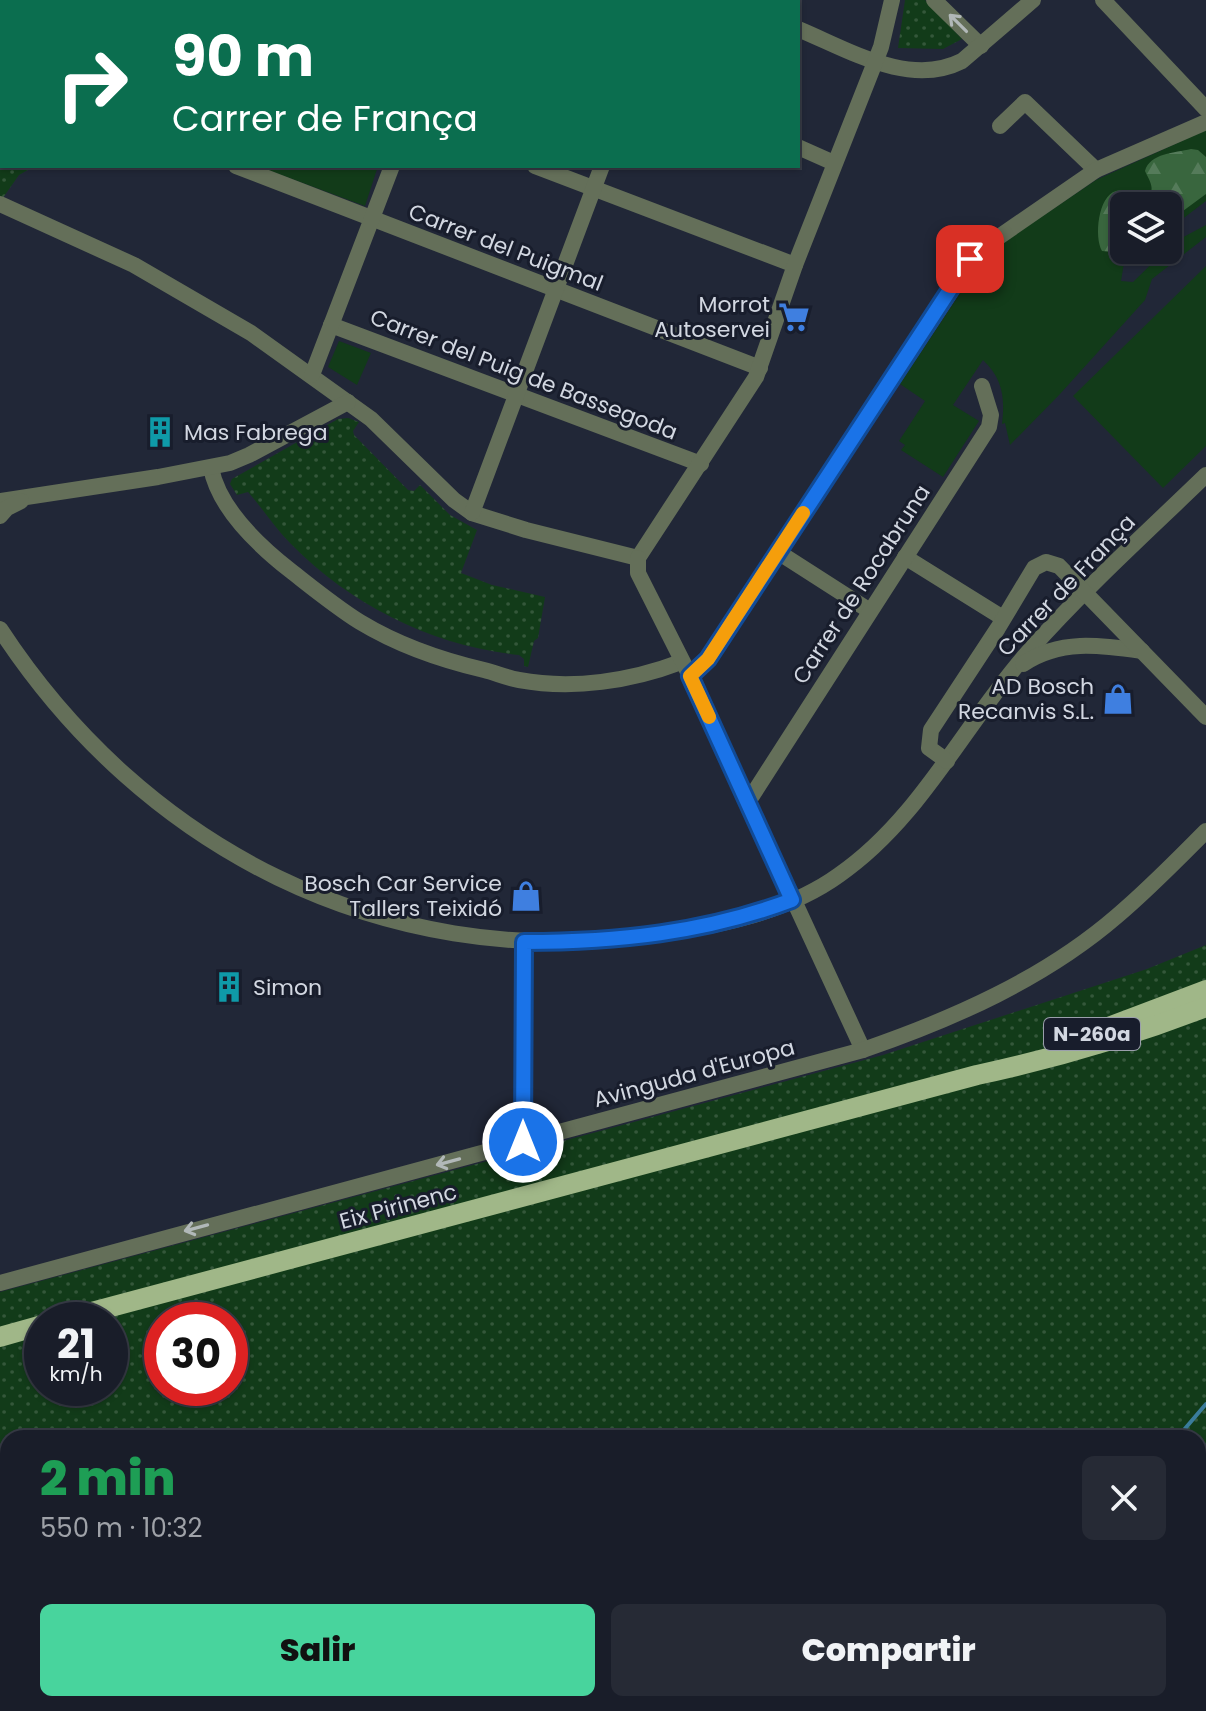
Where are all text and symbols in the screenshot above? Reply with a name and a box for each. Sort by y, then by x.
one-way arrow [949,14,968,33]
text: 90 m [172,17,314,96]
icon: right [40,32,144,136]
text: Carrer de França [172,93,478,144]
map controls [1110,192,1182,264]
button: layers [1110,192,1182,264]
street label: Carrer del Puigmal [404,196,607,299]
pin [936,225,1004,293]
icon: arrive [948,237,992,281]
place label: Morrot Autoservei [654,289,770,345]
supermarket icon: Morrot Autoservei [777,300,811,334]
street label: Carrer del Puig de Bassegoda [366,301,682,447]
building icon: Mas Fabrega [143,415,177,449]
place label: Mas Fabrega [184,417,328,448]
street label: Carrer de Rocabruna [785,478,938,690]
street label: Carrer de França [990,507,1142,663]
place label: AD Bosch Recanvis S.L. [958,671,1094,727]
shop icon: AD Bosch Recanvis S.L. [1101,682,1135,716]
place label: Bosch Car Service Tallers Teixidó [304,868,502,924]
shop icon: Bosch Car Service Tallers Teixidó [509,879,543,913]
building icon: Simon [212,970,246,1004]
place label: Simon [253,972,322,1003]
road number: N-260a [1044,1018,1140,1050]
street label: Avinguda d'Europa [590,1032,798,1115]
position arrow [481,1100,565,1184]
one-way arrow [435,1155,461,1170]
street label: Eix Pirinenc [336,1176,460,1237]
one-way arrow [184,1221,210,1236]
speed limit sign: 30 [144,1302,248,1406]
text: 21 [57,1316,95,1372]
text: km/h [49,1360,103,1388]
text: 2 min [40,1445,175,1512]
button: close [1082,1456,1166,1540]
text: 550 m · 10:32 [40,1510,203,1546]
button: Salir [40,1604,595,1696]
button: Compartir [611,1604,1166,1696]

